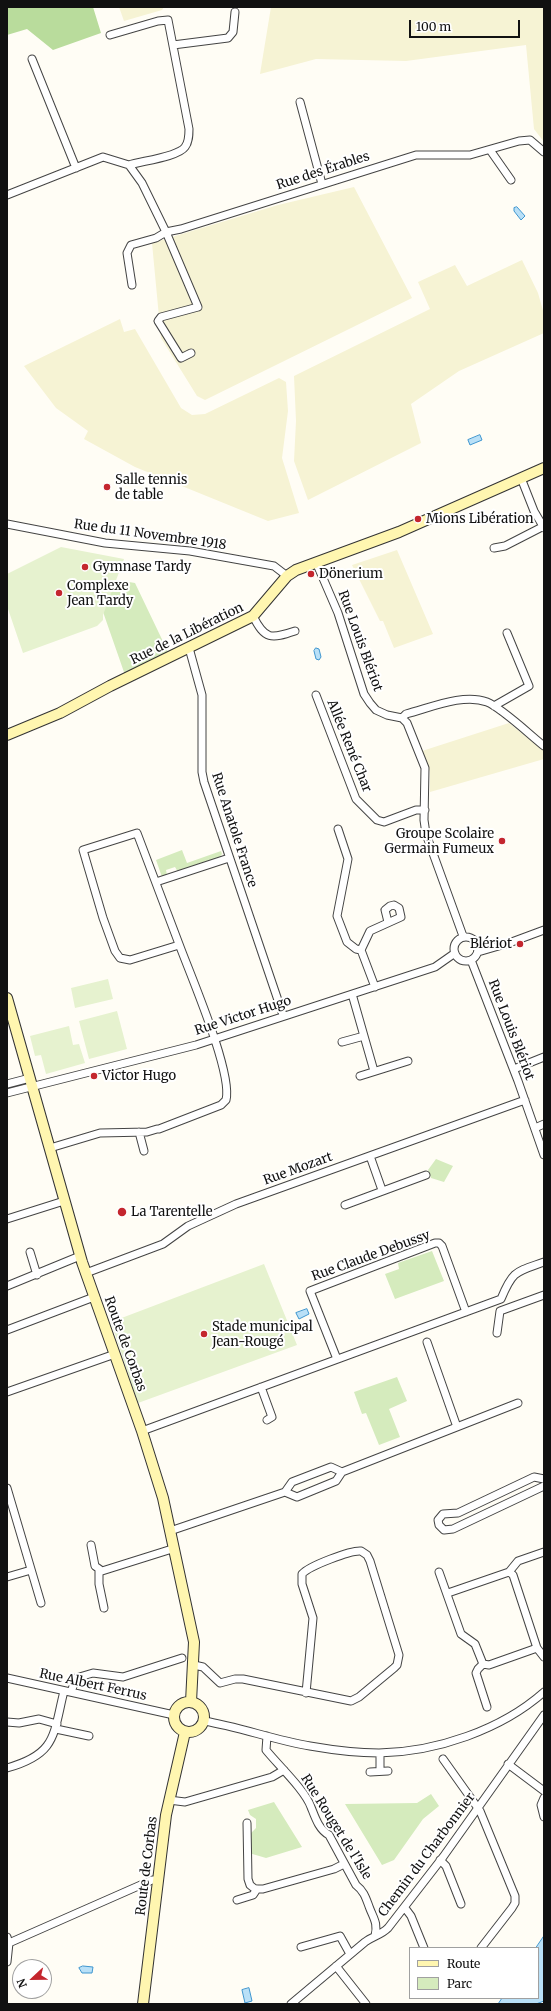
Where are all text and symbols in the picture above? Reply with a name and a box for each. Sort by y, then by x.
scale bar [411,12,522,38]
text: 100 m [416,19,451,34]
street label: Rue des Érables [275,149,371,193]
place label: Salle tennis de table [115,472,187,503]
marker: Salle tennis de table [102,482,112,492]
place label: Mions Libération [426,511,534,527]
marker: Mions Libération [413,514,423,524]
street label: Rue du 11 Novembre 1918 [73,517,227,553]
place label: Gymnase Tardy [93,559,191,575]
marker: Gymnase Tardy [80,562,90,572]
place label: Dönerium [319,566,383,582]
marker: Dönerium [306,569,316,579]
place label: Complexe Jean Tardy [67,578,133,609]
marker: Complexe Jean Tardy [54,588,64,598]
street label: Rue Louis Blériot [334,588,386,694]
street label: Rue de la Libération [128,600,246,668]
street label: Allée René Char [323,697,375,795]
street label: Rue Anatole France [208,771,260,889]
place label: Groupe Scolaire Germain Fumeux [384,826,494,857]
marker: Groupe Scolaire Germain Fumeux [497,836,507,846]
place label: Blériot [470,936,512,952]
marker: Blériot [515,939,525,949]
street label: Rue Louis Blériot [485,978,537,1082]
street label: Rue Victor Hugo [193,993,293,1039]
place label: Victor Hugo [102,1068,176,1084]
marker: Victor Hugo [89,1071,99,1081]
street label: Rue Mozart [261,1149,335,1189]
place label: La Tarentelle [131,1204,212,1220]
marker: La Tarentelle [116,1206,128,1218]
street label: Rue Claude Debussy [310,1227,432,1285]
street label: Route de Corbas [101,1294,149,1394]
place label: Stade municipal Jean-Rougé [212,1319,313,1350]
marker: Stade municipal Jean-Rougé [199,1329,209,1339]
street label: Rue Albert Ferrus [38,1666,148,1704]
street label: Rue Rouget de l'Isle [297,1772,375,1882]
street label: Chemin du Charbonnier [375,1790,479,1920]
street label: Route de Corbas [133,1815,161,1917]
legend [409,1947,539,1999]
text: Route [447,1956,480,1971]
north arrow [12,1959,52,1999]
text: N [14,1976,30,1990]
text: Parc [447,1976,472,1991]

